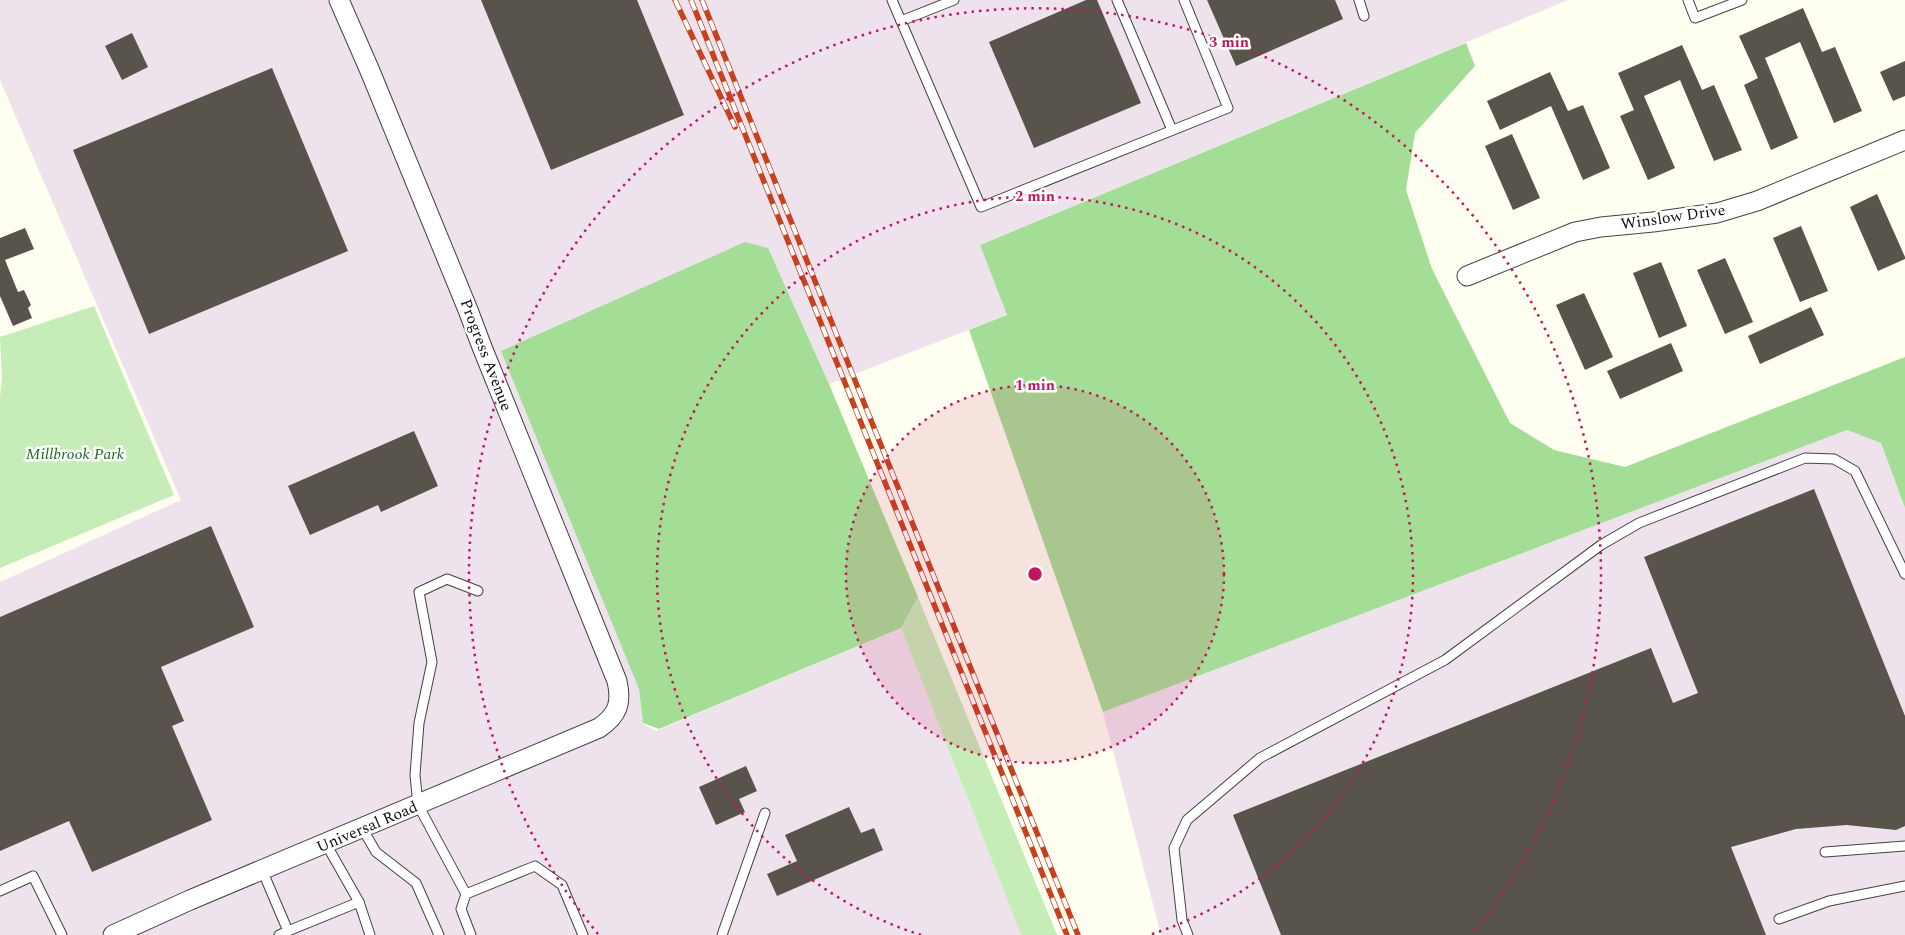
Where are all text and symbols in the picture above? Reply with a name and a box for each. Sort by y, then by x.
text: 3 min [1209,31,1249,54]
text: 2 min [1015,185,1055,208]
street label: Winslow Drive [1619,198,1727,236]
street label: Progress Avenue [454,296,518,414]
text: 1 min [1015,374,1055,397]
park label: Millbrook Park [26,442,125,466]
centre of rings [1026,565,1044,583]
street label: Universal Road [313,795,421,859]

